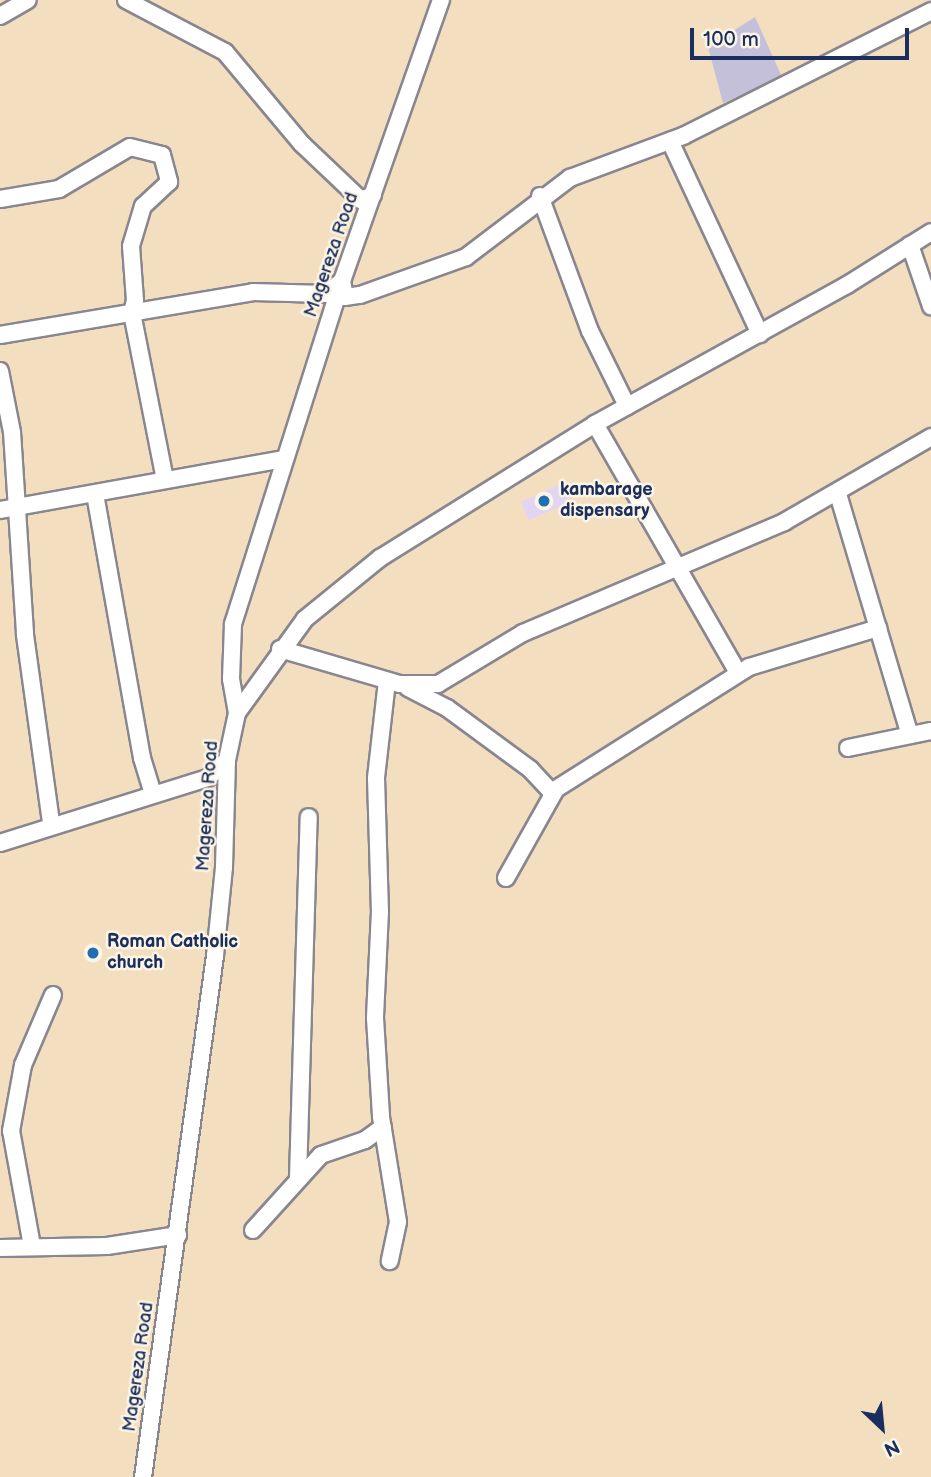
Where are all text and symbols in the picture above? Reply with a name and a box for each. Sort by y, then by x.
scale bar [693,14,912,58]
text: 100 m [703,27,759,52]
street label: Magereza Road [301,190,363,320]
place label: kambarage dispensary [560,480,653,522]
marker: kambarage dispensary [534,491,554,511]
street label: Magereza Road [193,740,223,872]
place label: Roman Catholic church [107,932,238,974]
marker: Roman Catholic church [85,945,101,961]
street label: Magereza Road [119,1301,159,1433]
north arrow [847,1393,917,1463]
text: N [880,1434,903,1461]

